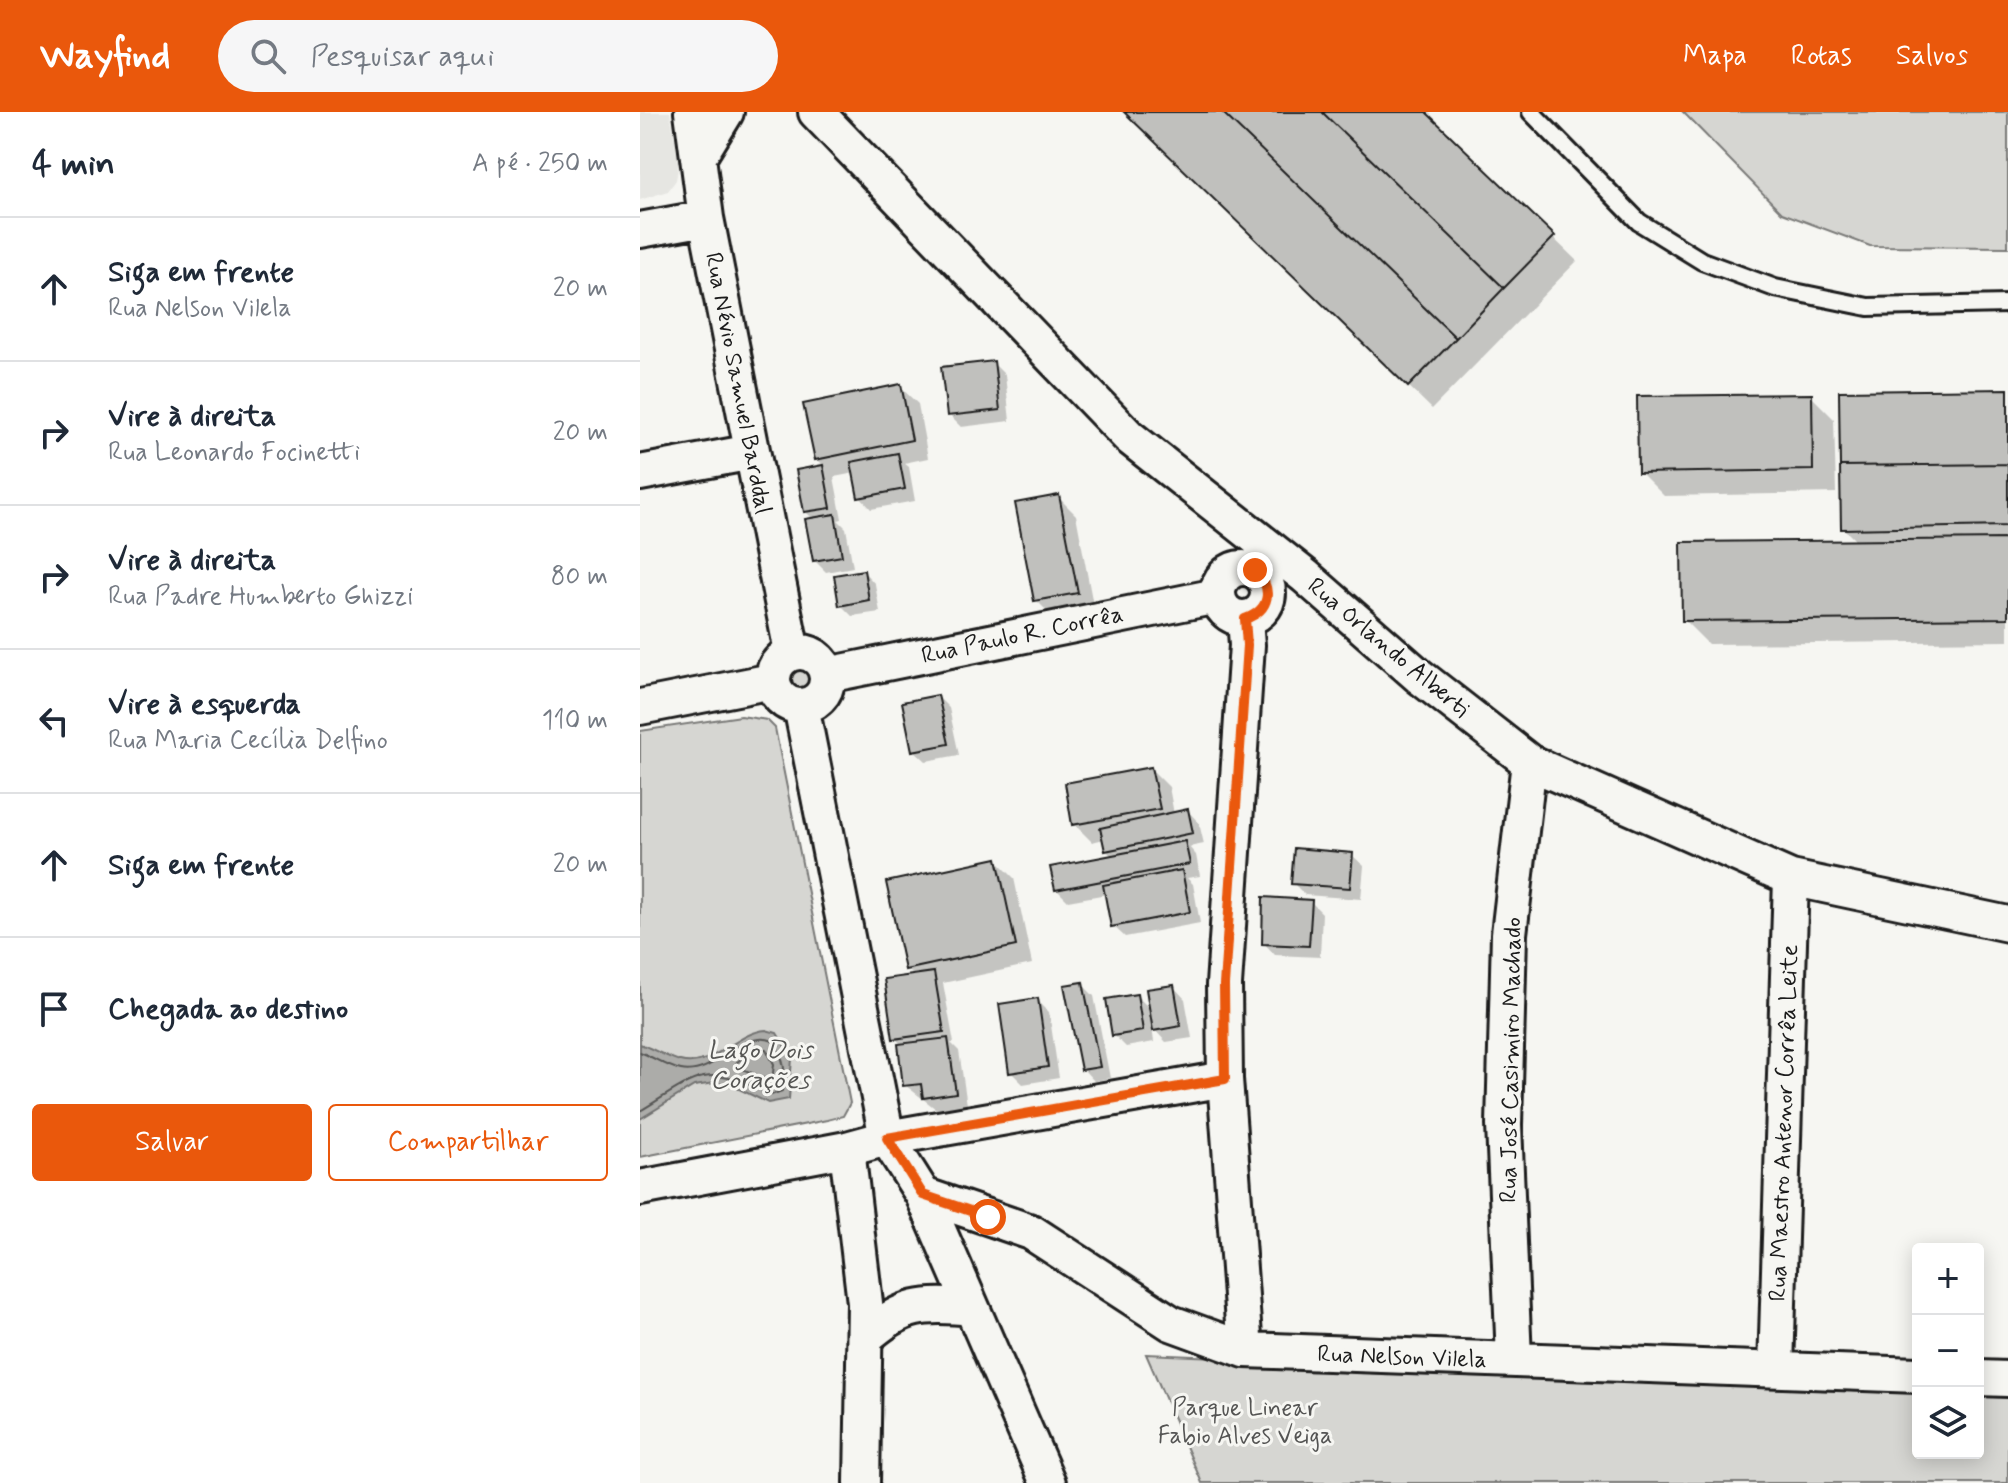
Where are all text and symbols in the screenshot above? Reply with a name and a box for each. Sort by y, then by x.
search box [218,20,778,92]
text: Wayfind [40,32,170,81]
icon: search [246,34,290,78]
text: Pesquisar aqui [310,37,494,76]
text: Mapa [1683,38,1747,75]
text: Rotas [1791,38,1852,75]
text: Salvos [1896,38,1968,75]
text: 4 min [32,142,115,187]
text: A pé · 250 m [472,147,608,181]
street label: Rua Névio Samuel Barddal [697,250,778,517]
text: Siga em frente [108,253,294,292]
icon: ahead [32,267,76,311]
text: 20 m [553,272,608,306]
text: Rua Nelson Vilela [108,292,292,326]
text: Vire à direita [108,397,276,436]
icon: right [32,411,76,455]
text: 20 m [553,416,608,450]
text: Rua Leonardo Focinetti [108,436,360,470]
text: Vire à direita [108,541,276,580]
route end [1237,552,1273,588]
icon: right [32,555,76,599]
text: 80 m [551,560,608,594]
street label: Rua Orlando Alberti [1301,571,1476,725]
text: Rua Padre Humberto Ghizzi [108,580,413,614]
street label: Rua Paulo R. Corrêa [919,599,1126,672]
text: Vire à esquerda [108,685,301,724]
icon: left [32,699,76,743]
text: 110 m [542,704,608,738]
text: Rua Maria Cecília Delfino [108,724,388,758]
icon: ahead [32,843,76,887]
text: Siga em frente [108,846,294,885]
text: 20 m [553,848,608,882]
street label: Rua José Casimiro Machado [1494,917,1529,1203]
street label: Rua Maestro Antenor Corrêa Leite [1763,944,1806,1302]
icon: arrive [32,987,76,1031]
text: Chegada ao destino [108,990,348,1029]
water label: Lago Dois Corações [707,1034,815,1098]
button: Salvar [32,1104,312,1181]
button: Compartilhar [328,1104,608,1181]
route start [970,1199,1006,1235]
map controls [1912,1243,1984,1459]
button: + [1912,1243,1984,1315]
button: − [1912,1315,1984,1387]
street label: Rua Nelson Vilela [1317,1339,1487,1376]
button: layers [1912,1387,1984,1459]
park label: Parque Linear Fabio Alves Veiga [1158,1393,1332,1452]

